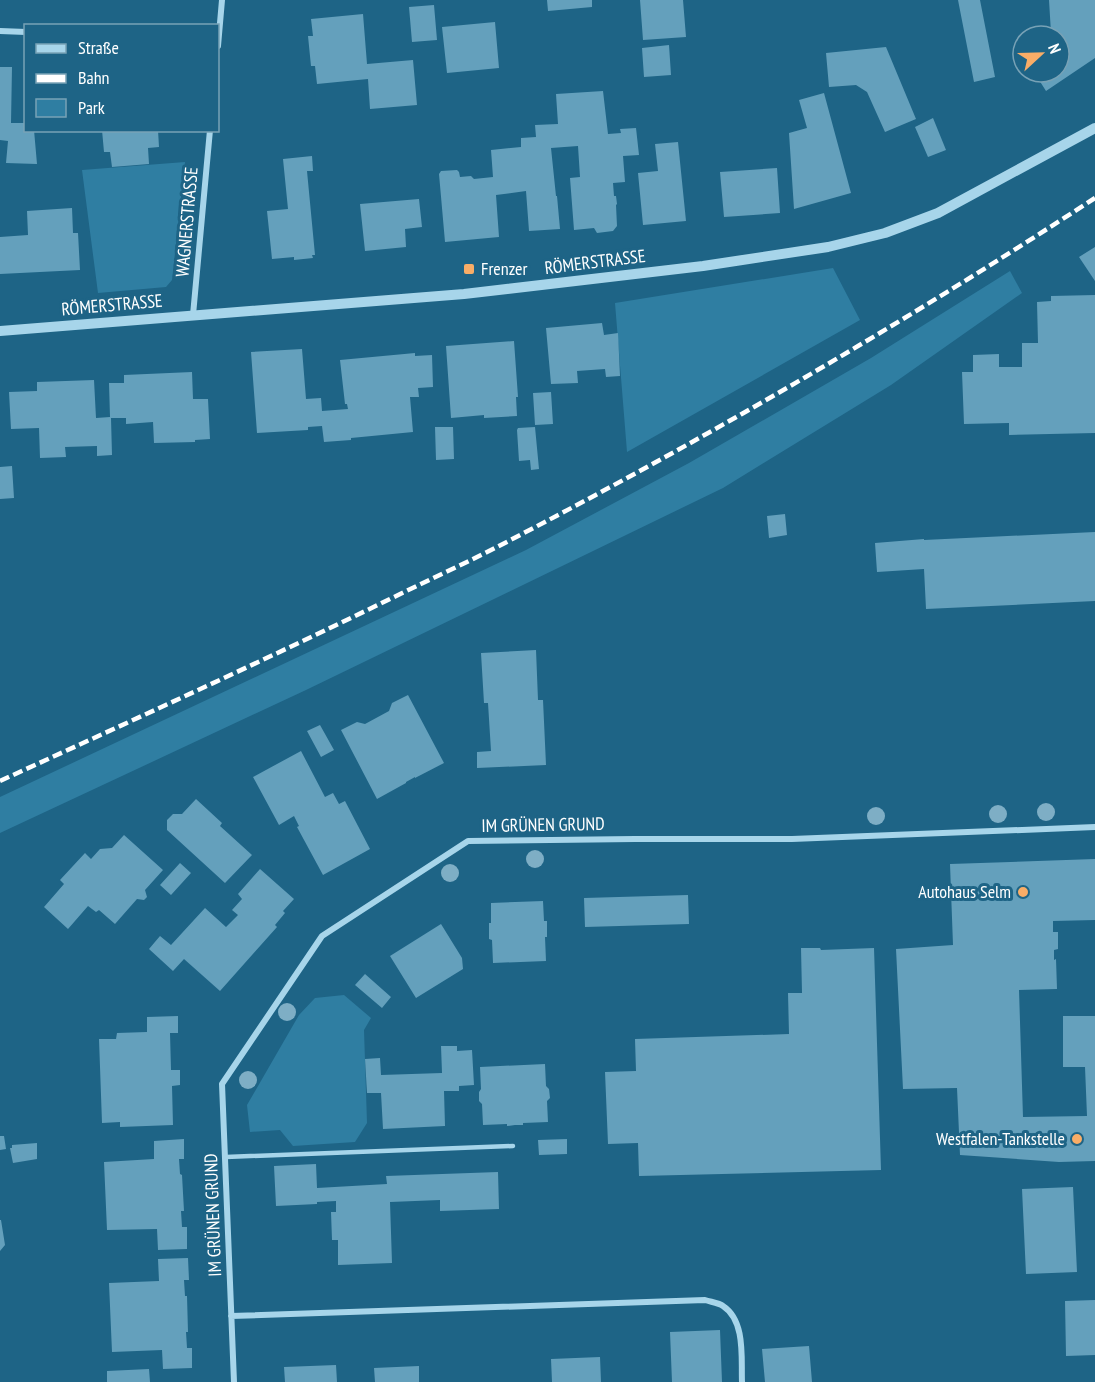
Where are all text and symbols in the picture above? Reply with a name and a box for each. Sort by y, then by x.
legend [24,24,219,132]
north arrow [1011,24,1071,84]
text: Straße [78,36,119,59]
text: N [1044,41,1066,56]
text: Bahn [78,66,110,89]
text: Park [78,96,105,119]
street label: WAGNERSTRASSE [170,166,203,278]
street label: RÖMERSTRASSE [543,244,647,279]
place label: Frenzer [481,257,527,280]
marker: Frenzer [462,262,476,276]
street label: RÖMERSTRASSE [60,289,164,320]
street label: IM GRÜNEN GRUND [481,812,605,837]
place label: Autohaus Selm [918,880,1011,903]
marker: Autohaus Selm [1016,885,1030,899]
place label: Westfalen-Tankstelle [936,1127,1065,1150]
marker: Westfalen-Tankstelle [1070,1132,1084,1146]
street label: IM GRÜNEN GRUND [199,1153,226,1277]

